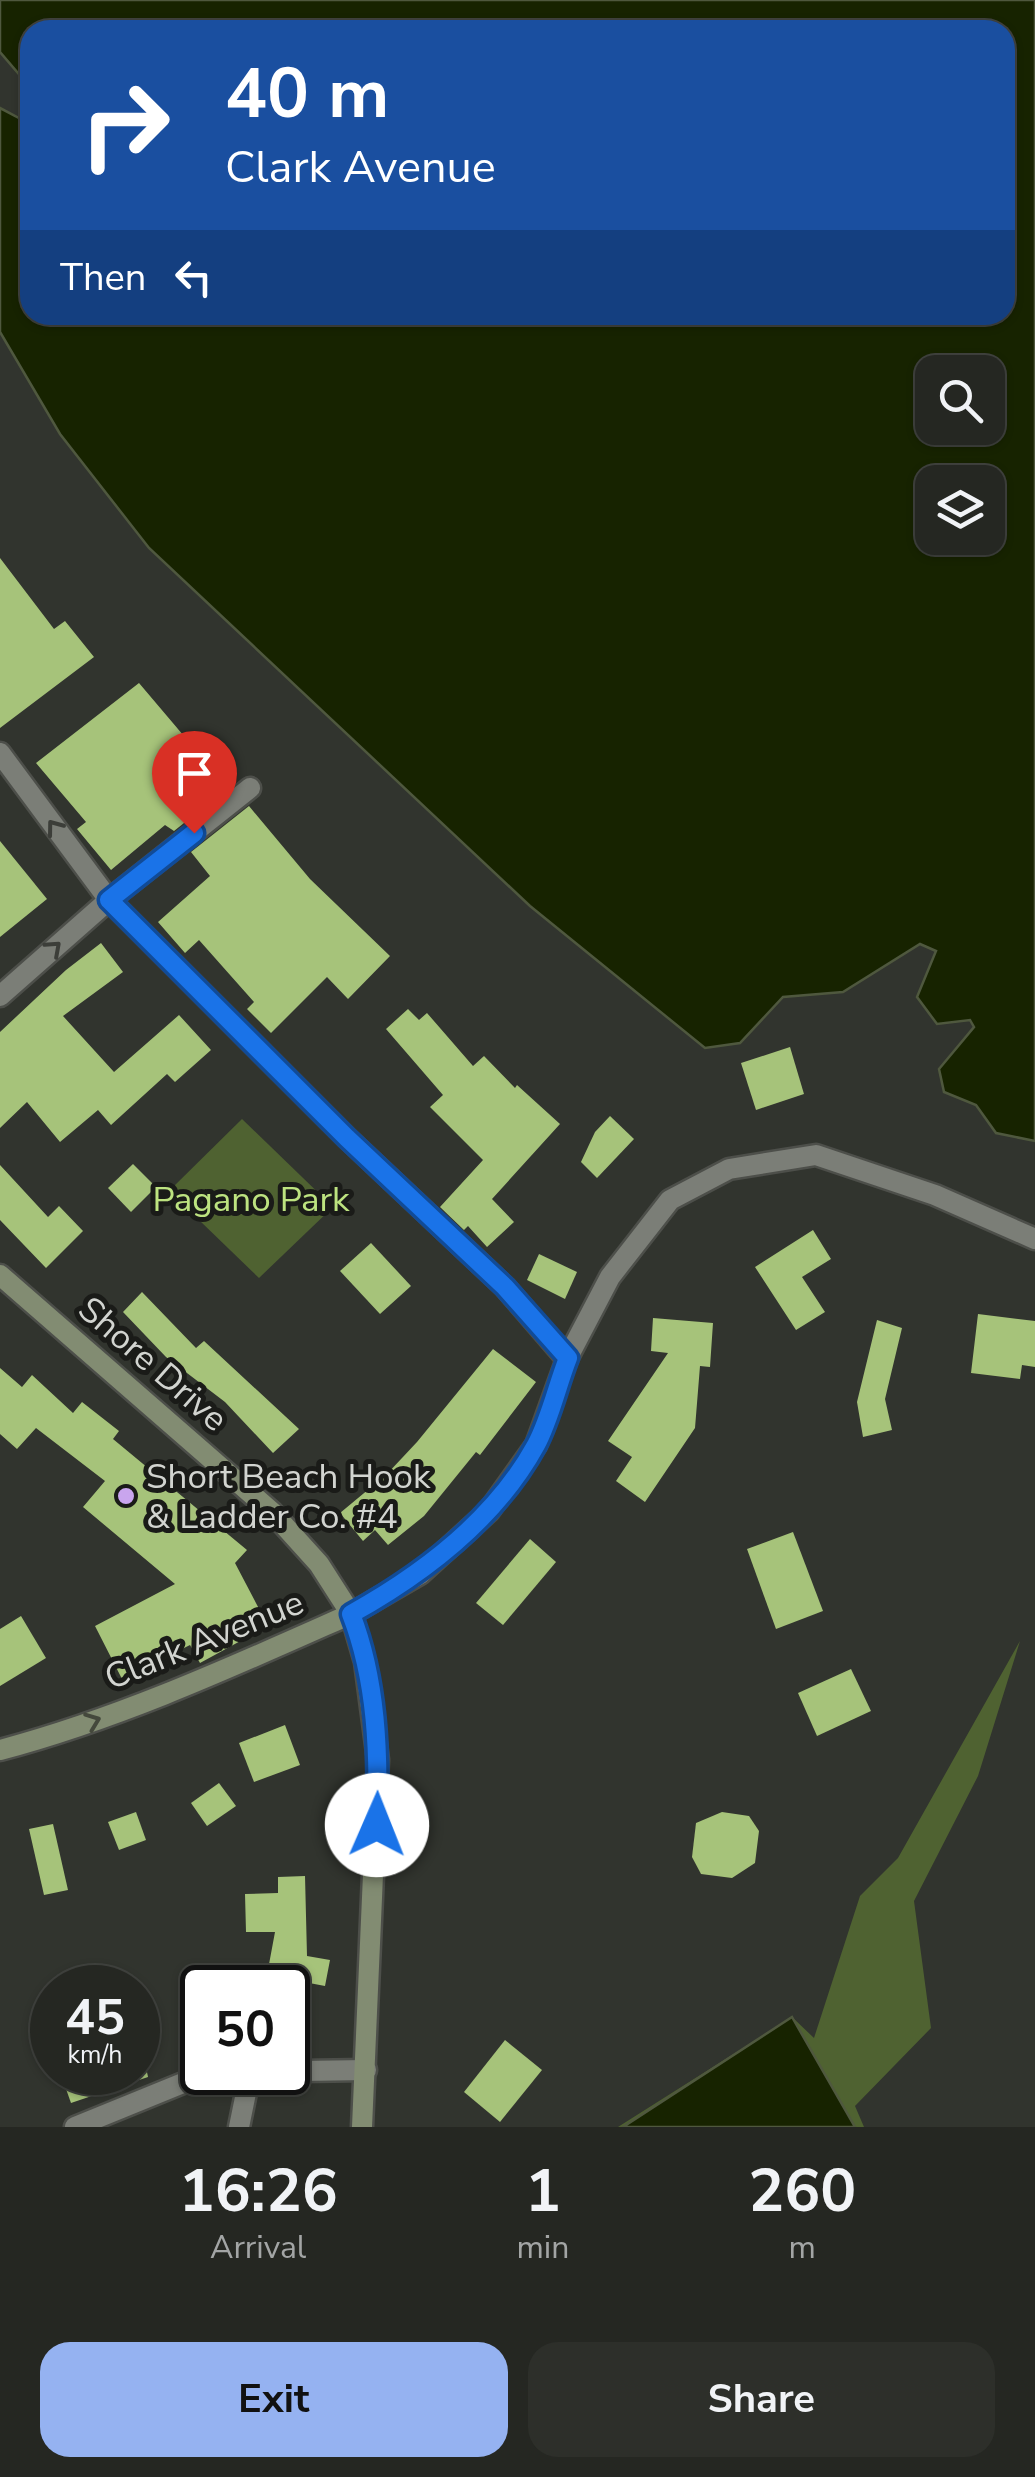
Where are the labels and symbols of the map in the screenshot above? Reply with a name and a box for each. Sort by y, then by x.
pin [152,731,237,834]
one-way arrow [48,819,67,838]
one-way arrow [43,942,61,960]
park label: Pagano Park [152,1176,350,1223]
street label: Shore Drive [68,1286,238,1442]
place label: Short Beach Hook & Ladder Co. #4 [146,1453,431,1540]
marker: Short Beach Hook & Ladder Co. #4 [115,1485,137,1507]
street label: Clark Avenue [98,1579,310,1701]
one-way arrow [83,1713,101,1733]
position arrow [325,1773,429,1877]
speed limit sign: 50 [180,1965,310,2095]

